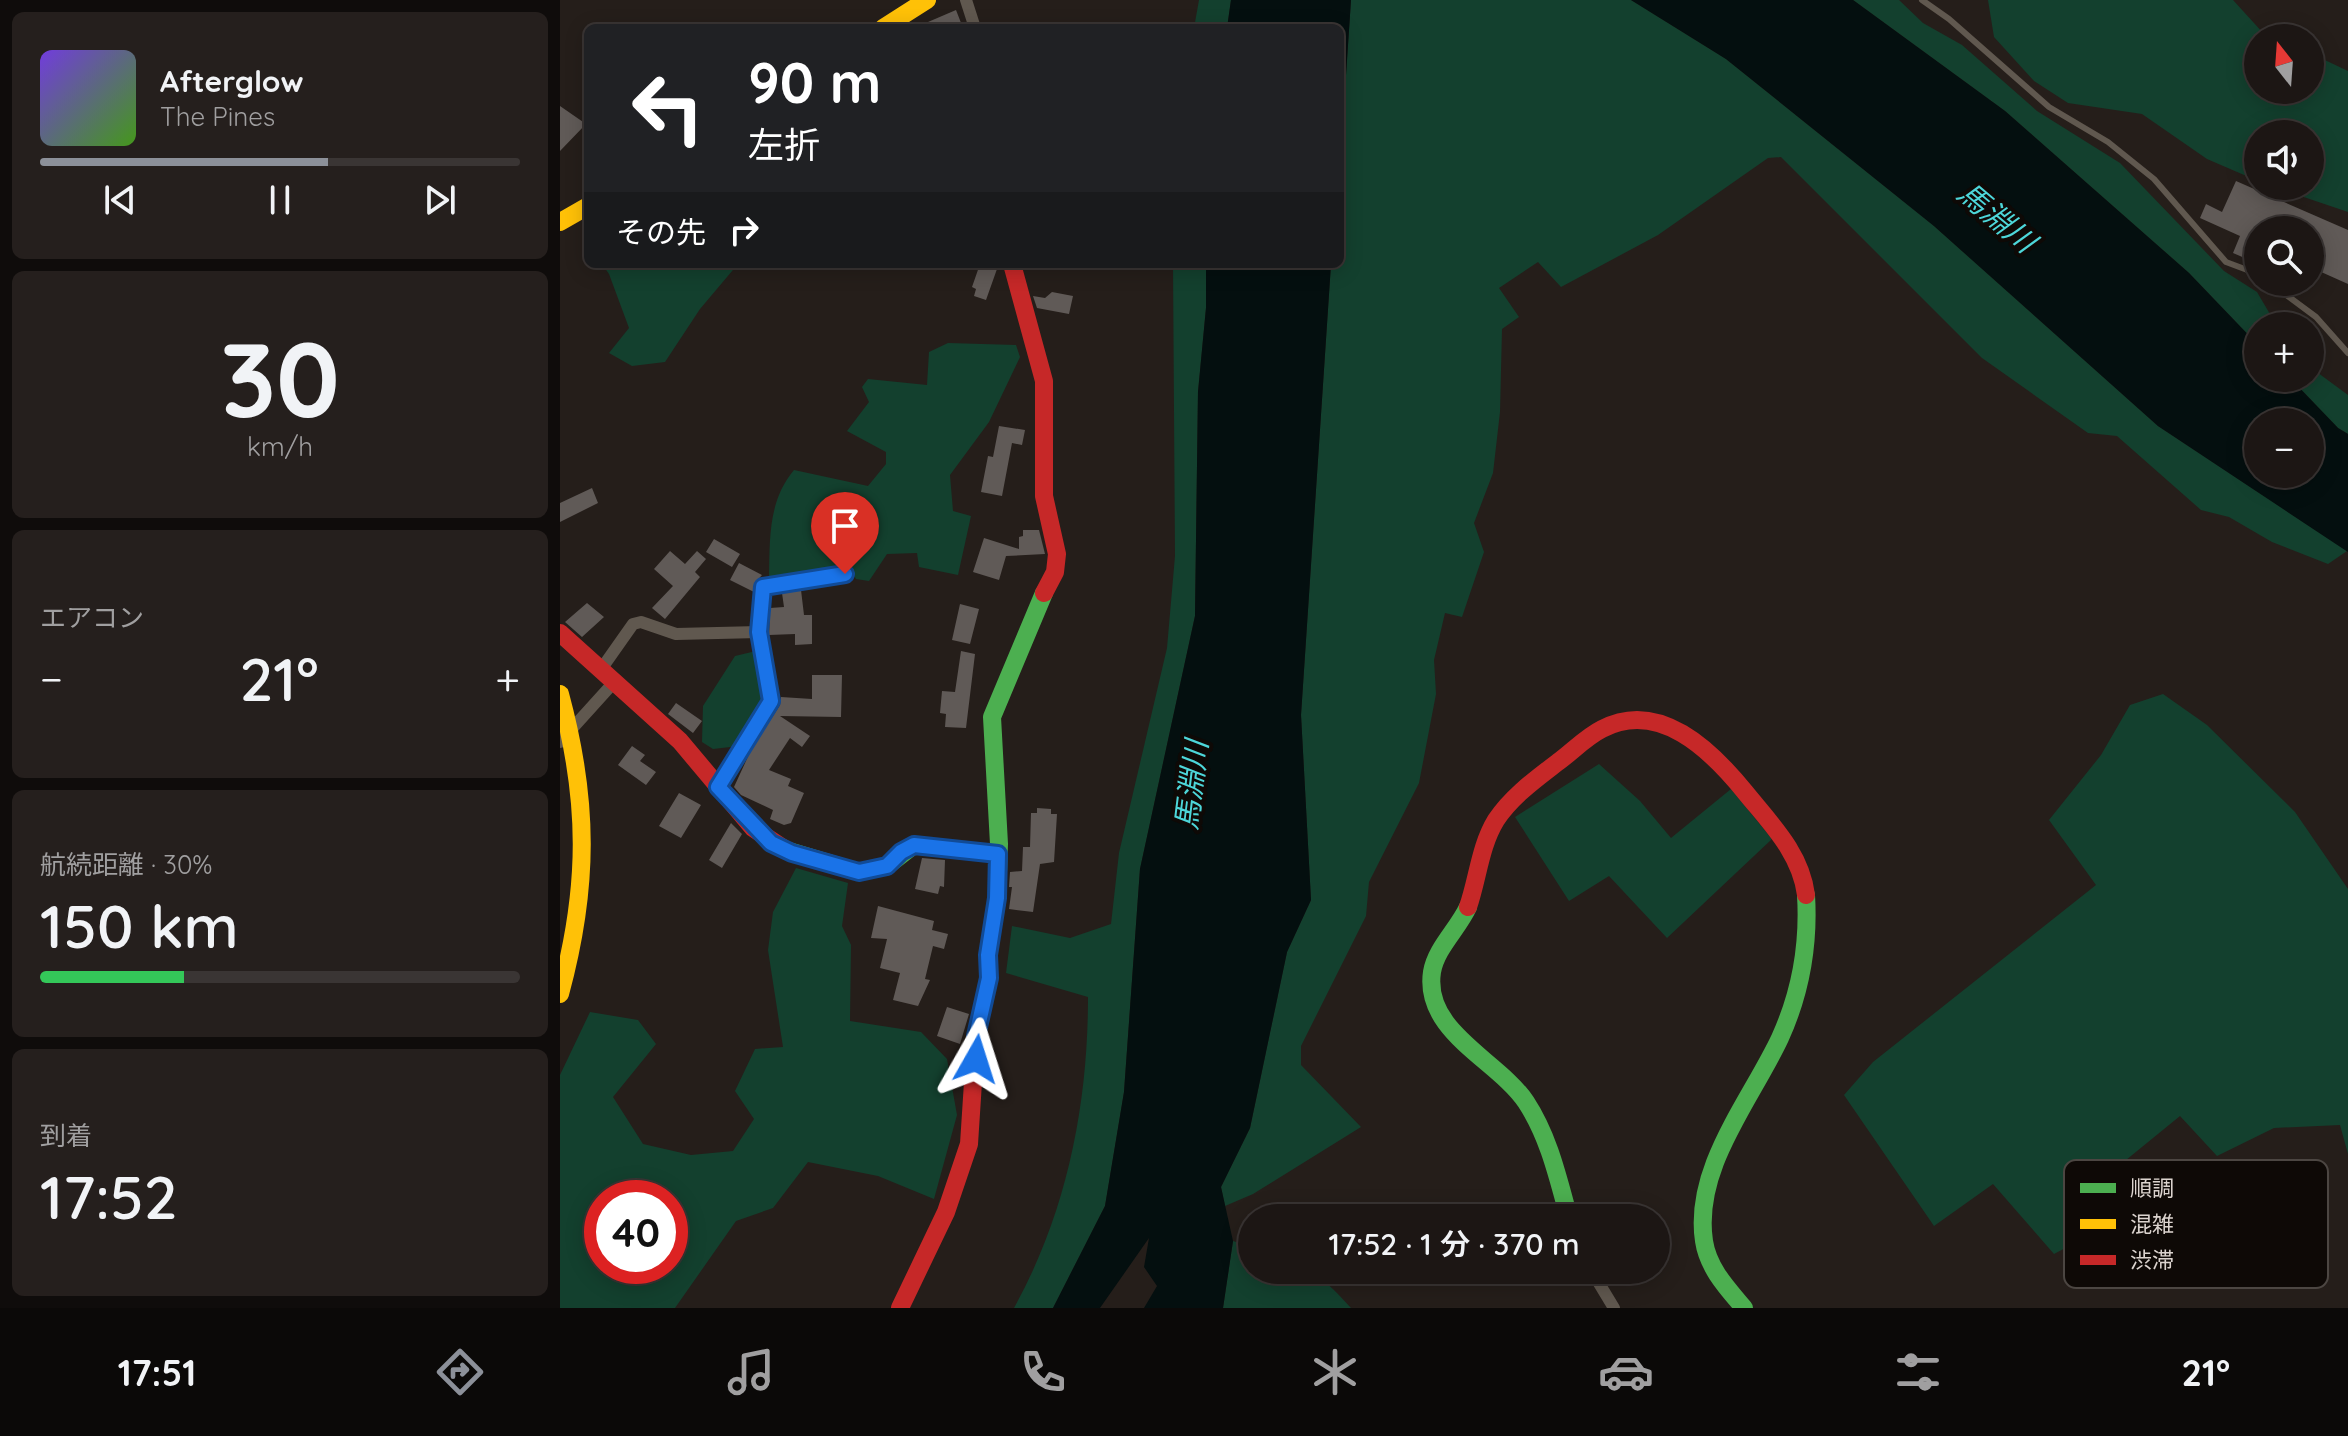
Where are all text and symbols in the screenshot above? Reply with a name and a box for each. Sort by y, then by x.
north arrow [2244,24,2324,104]
map controls [2244,24,2324,488]
text: 90 m [748,47,882,117]
icon: left [616,56,720,160]
text: Afterglow [160,62,303,100]
text: The Pines [160,100,275,133]
button: sound [2244,120,2324,200]
text: 左折 [748,122,820,167]
water label: 馬淵川 [1950,174,2046,262]
icon: previous [98,178,142,222]
icon: pause [258,178,302,222]
icon: next [418,178,462,222]
icon: right [722,208,766,252]
text: その先 [616,213,706,251]
button: search [2244,216,2324,296]
button: + [2244,312,2324,392]
text: 30 [220,313,340,443]
button: − [2244,408,2324,488]
text: km/h [247,430,313,463]
pin [811,492,879,574]
icon: arrive [823,504,867,548]
text: エアコン [40,601,144,634]
text: 21° [239,641,319,716]
text: − [40,651,63,706]
text: + [495,651,520,706]
water label: 馬淵川 [1167,735,1216,832]
text: 航続距離 · 30% [40,848,213,881]
text: 150 km [40,888,239,963]
position arrow [934,1017,1018,1101]
text: 到着 [40,1119,92,1152]
text: 17:52 [40,1159,178,1234]
legend [2064,1160,2328,1288]
text: 順調 [2130,1174,2174,1202]
speed limit sign: 40 [584,1180,688,1284]
text: 混雑 [2130,1210,2174,1238]
text: 17:52 · 1 分 · 370 m [1328,1225,1580,1263]
text: 渋滞 [2130,1246,2174,1274]
icon: directions [432,1344,488,1400]
icon: music [723,1344,779,1400]
icon: phone [1015,1344,1071,1400]
icon: climate [1307,1344,1363,1400]
icon: car [1598,1344,1654,1400]
icon: filters [1890,1344,1946,1400]
text: 17:51 [118,1350,196,1395]
text: 21° [2182,1350,2230,1395]

